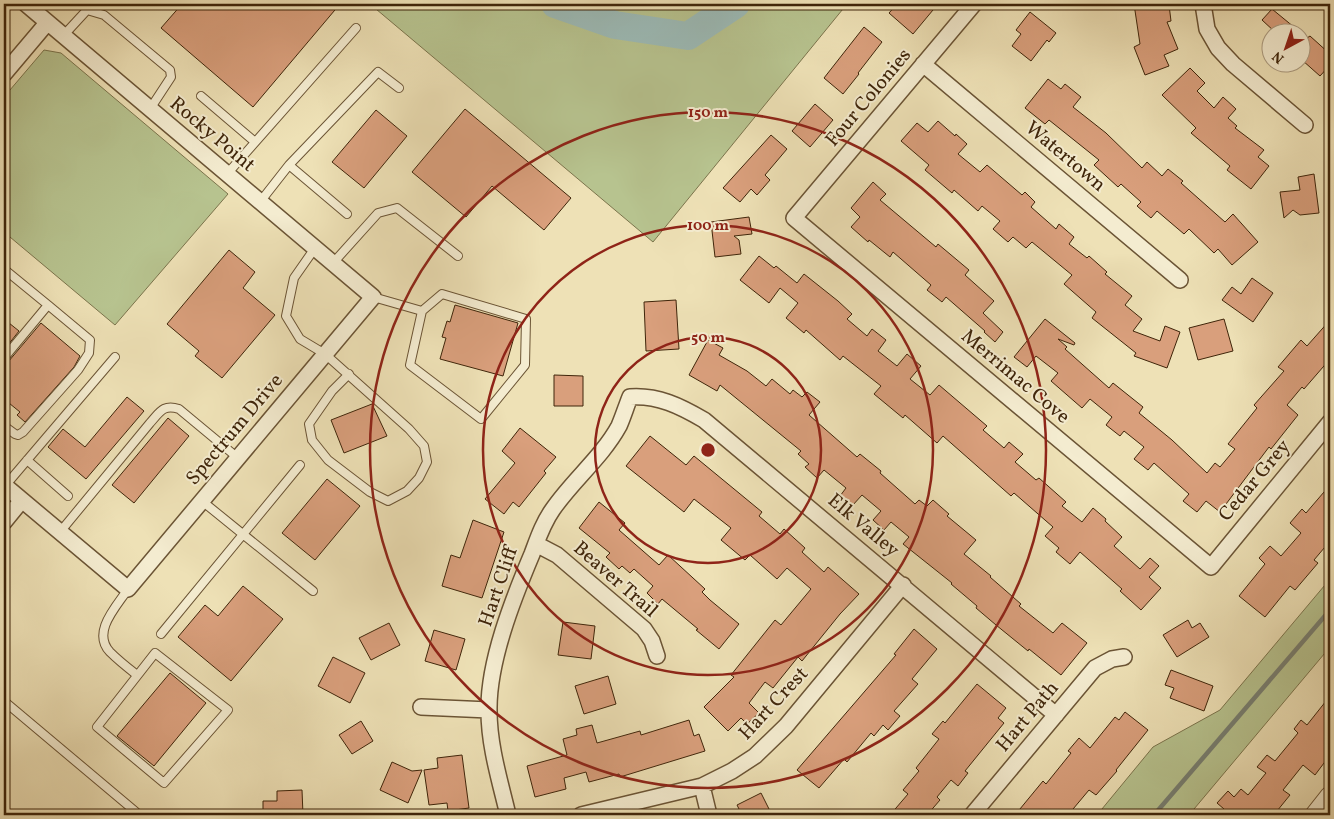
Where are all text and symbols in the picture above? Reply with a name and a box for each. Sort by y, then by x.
north arrow [1262,22,1312,72]
street label: Four Colonies [820,43,918,153]
text: N [1269,46,1289,67]
street label: Rocky Point [163,91,261,179]
text: 150 m [688,103,728,124]
street label: Watertown [1019,115,1111,199]
text: 100 m [687,216,730,237]
street label: Merrimac Cove [955,323,1075,431]
text: 50 m [691,328,725,349]
street label: Spectrum Drive [180,368,290,492]
street label: Cedar Grey [1212,434,1298,528]
centre of rings [699,441,717,459]
street label: Elk Valley [821,488,905,565]
street label: Beaver Trail [567,535,664,625]
street label: Hart Cliff [472,542,526,631]
street label: Hart Crest [733,661,815,747]
street label: Hart Path [990,676,1066,758]

